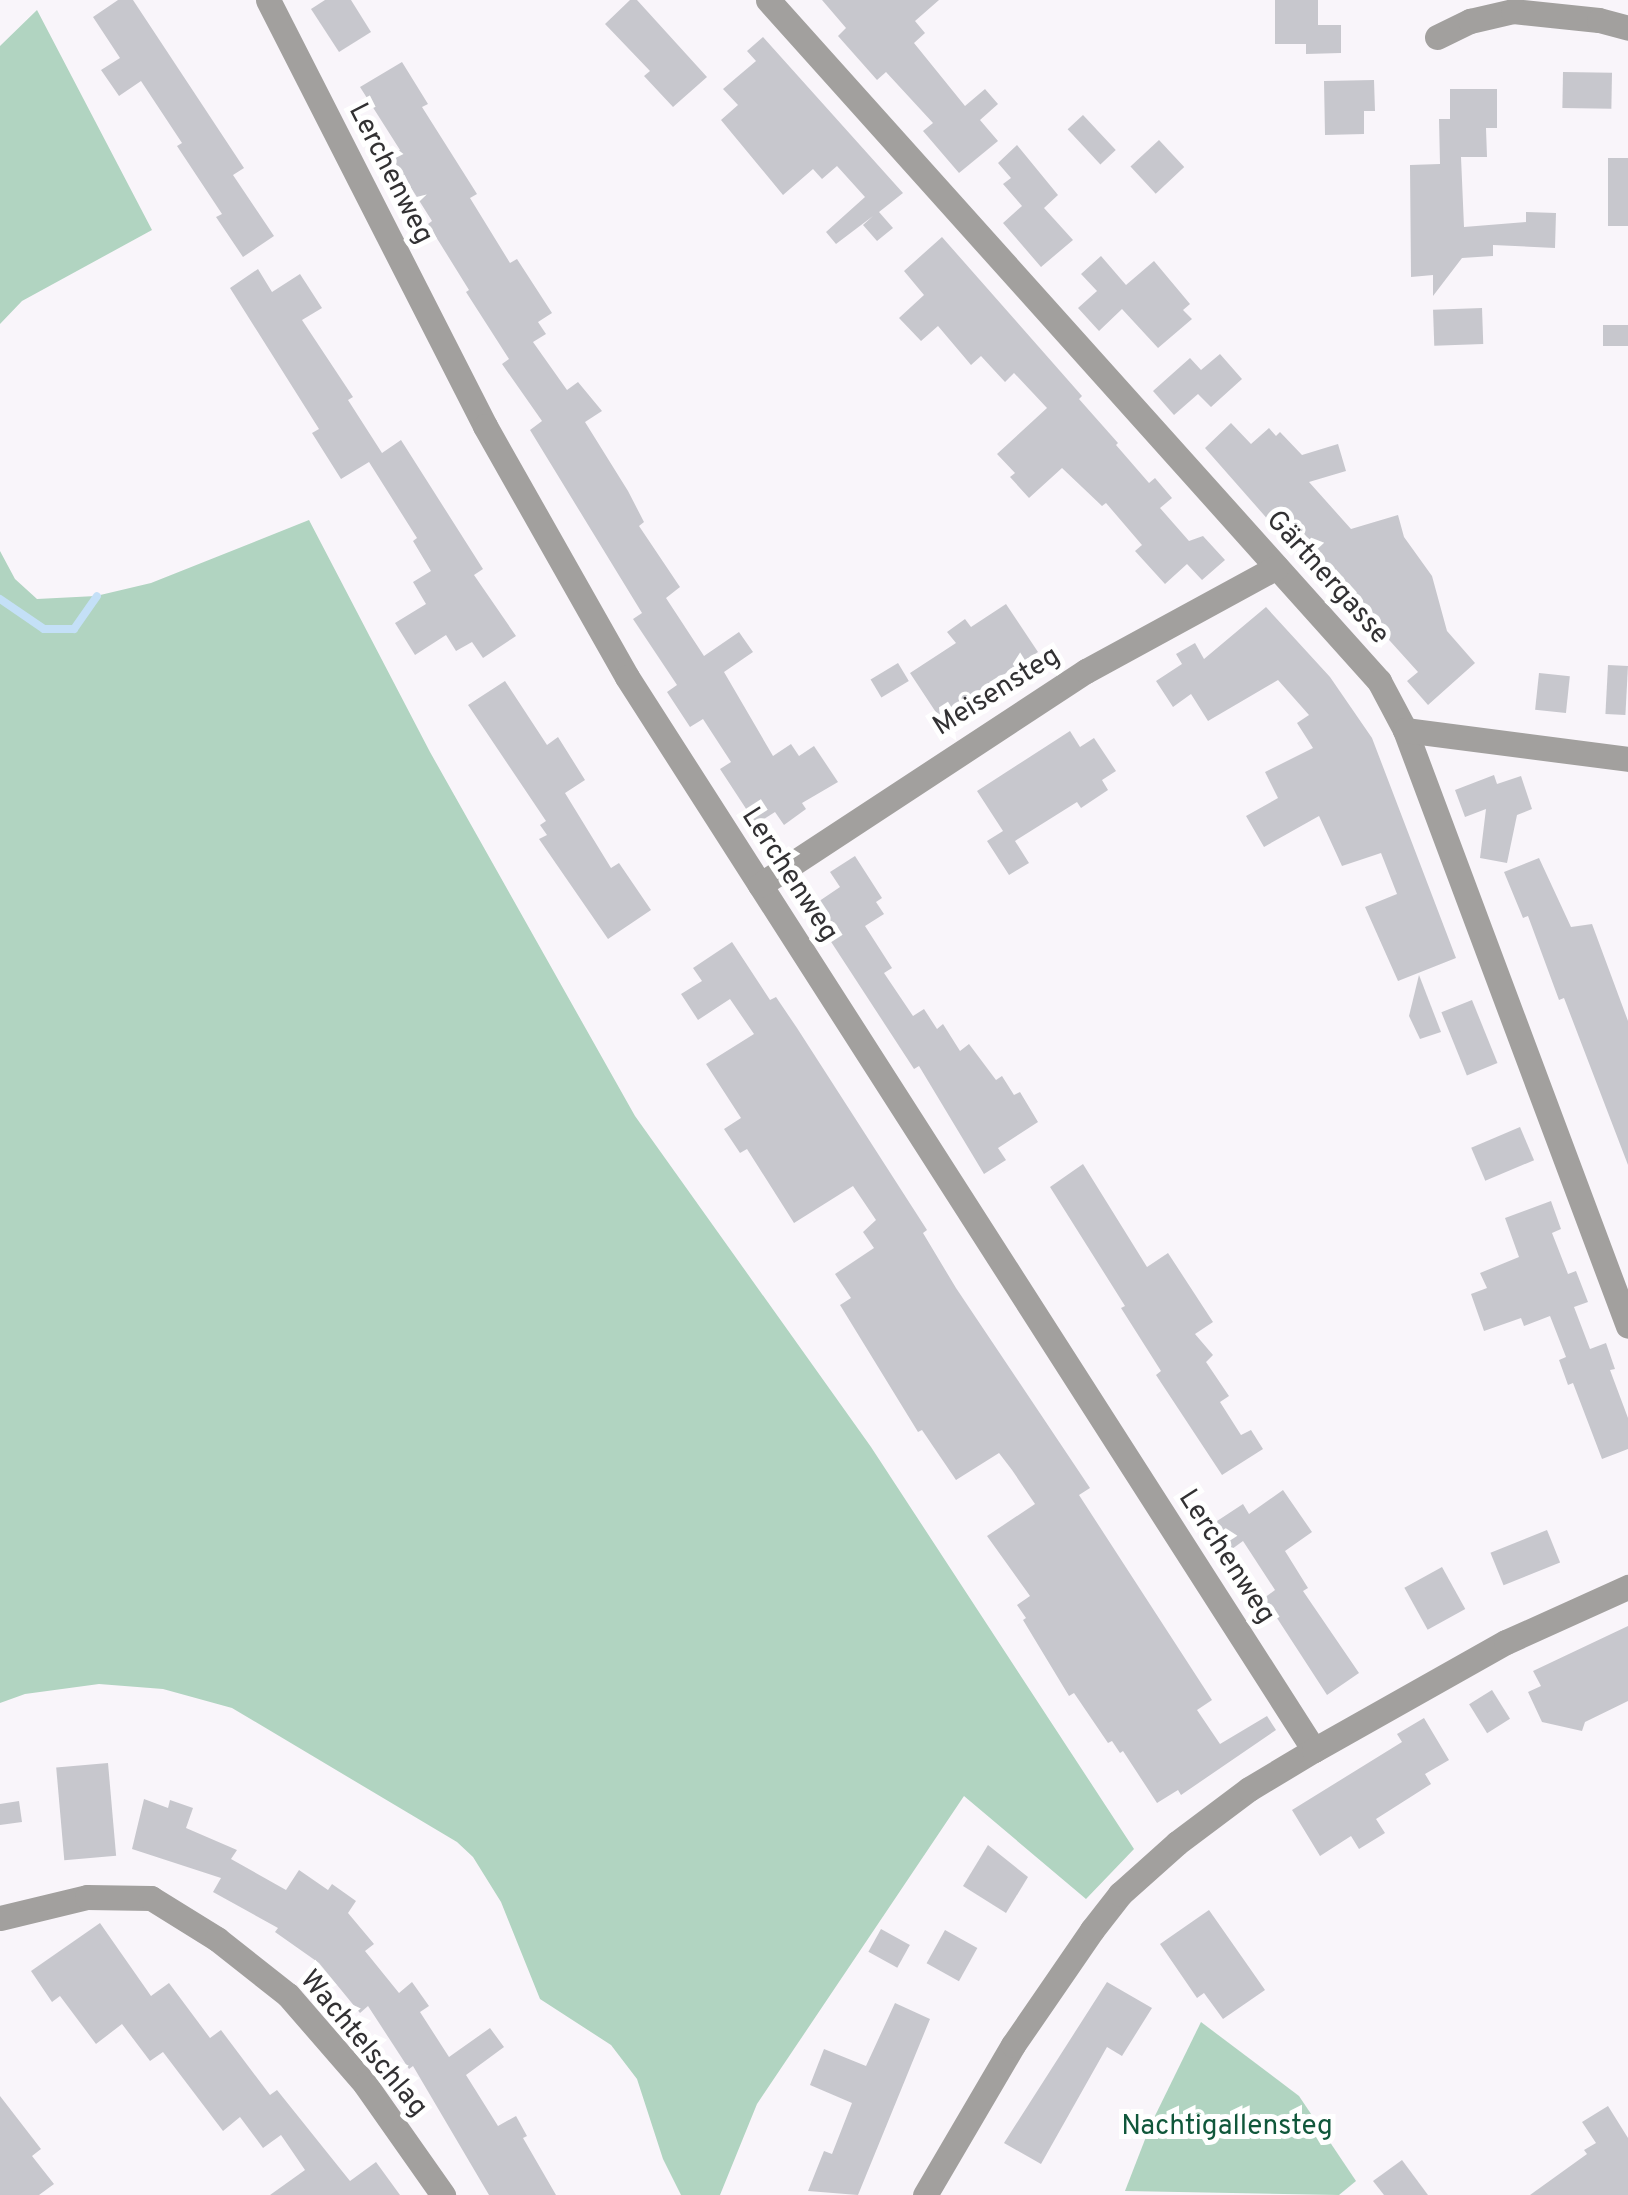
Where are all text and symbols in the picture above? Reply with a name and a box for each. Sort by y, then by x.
street label: Lerchenweg [340,98,440,250]
street label: Gärtnergasse [1258,504,1396,652]
street label: Meisensteg [927,640,1067,744]
street label: Lerchenweg [733,802,845,948]
street label: Lerchenweg [1170,1484,1282,1630]
street label: Wachtelschlag [292,1964,434,2124]
park label: Nachtigallensteg [1121,2110,1333,2144]

